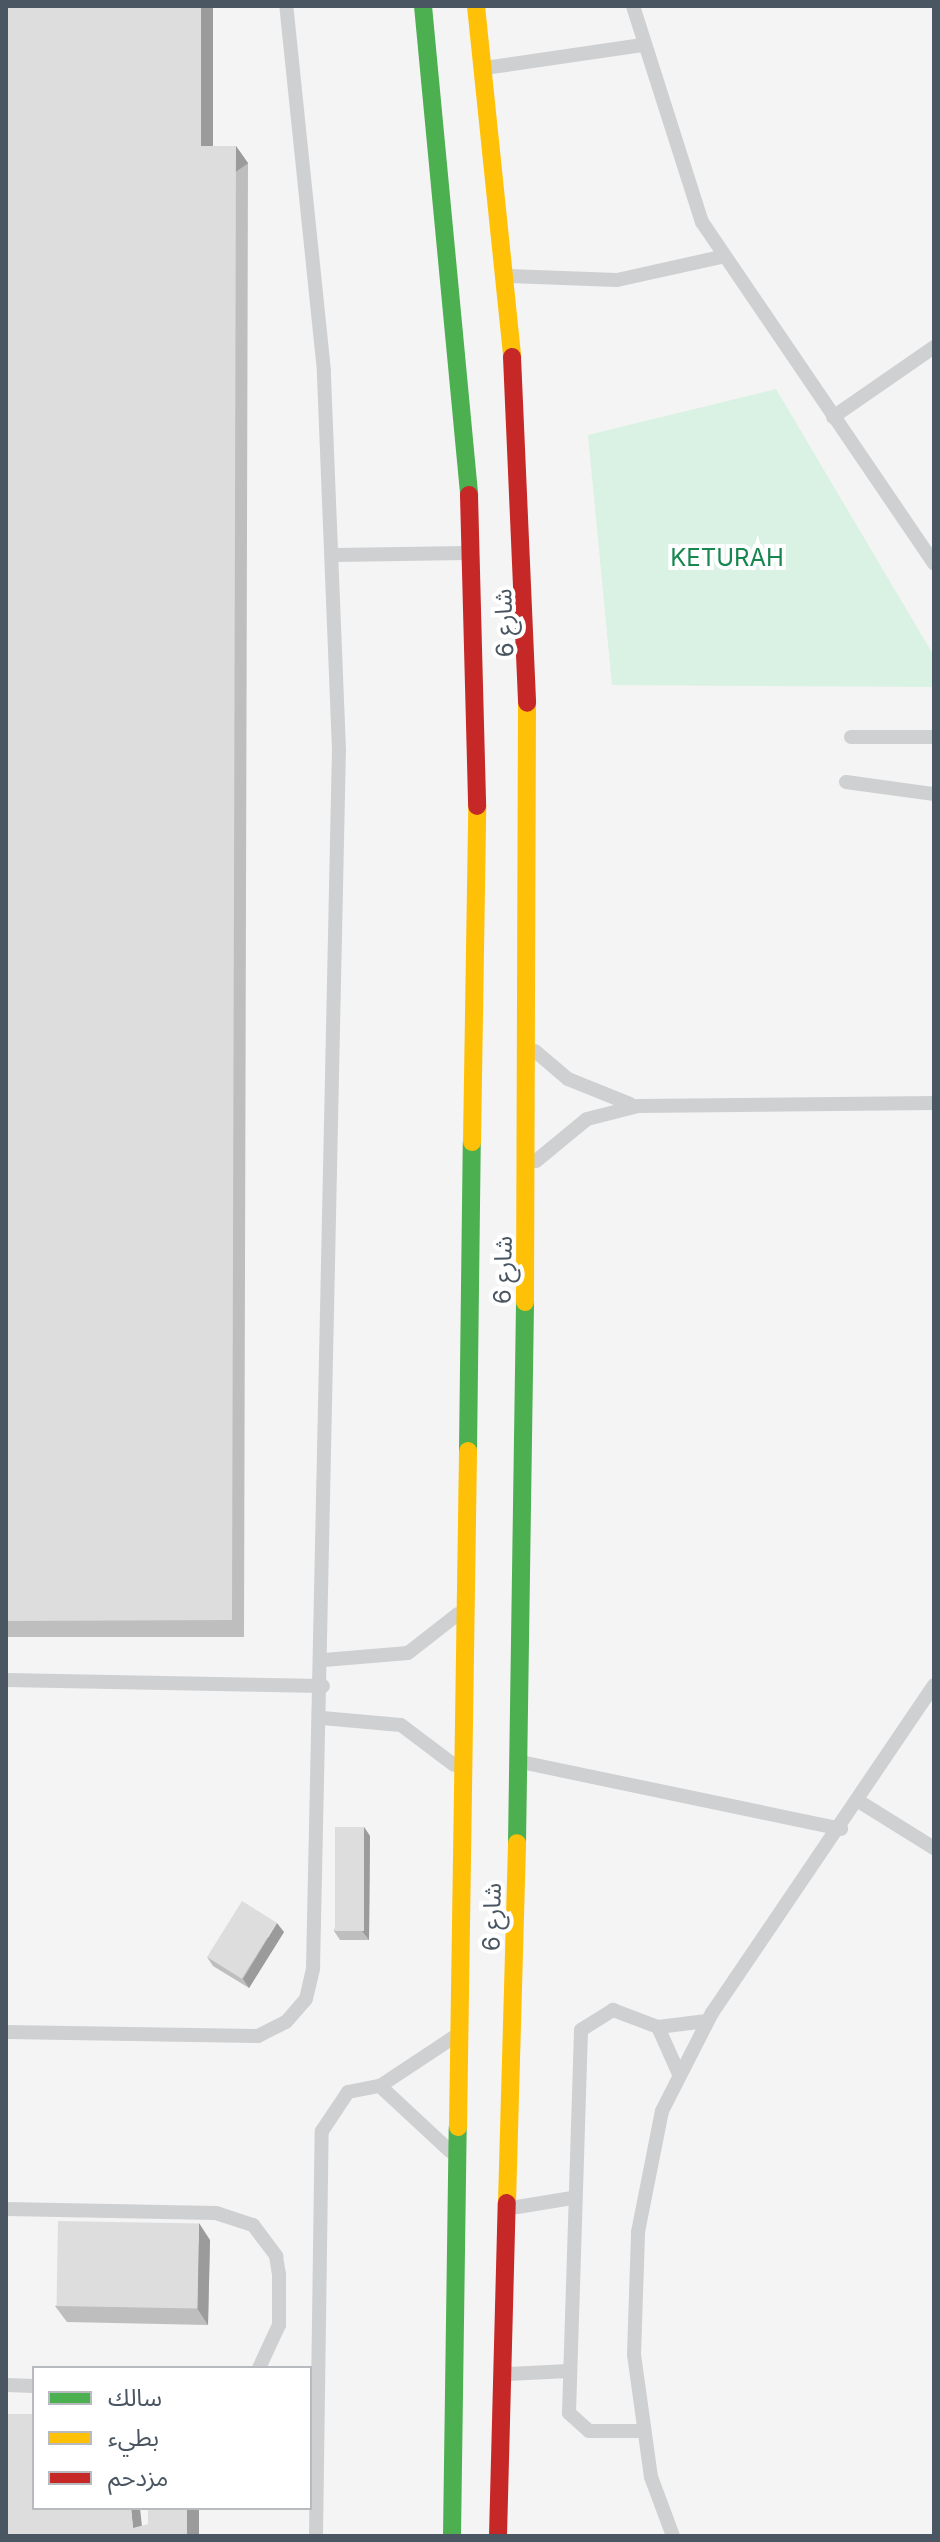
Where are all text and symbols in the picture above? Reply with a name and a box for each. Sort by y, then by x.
park label: KETURAH [670,544,784,572]
street label: شارع 6 [488,588,520,658]
street label: شارع 6 [488,1236,518,1304]
street label: شارع 6 [477,1883,507,1951]
legend [32,2366,312,2510]
text: سالك [108,2383,162,2412]
text: بطيء [108,2423,159,2452]
text: مزدحم [108,2463,168,2492]

